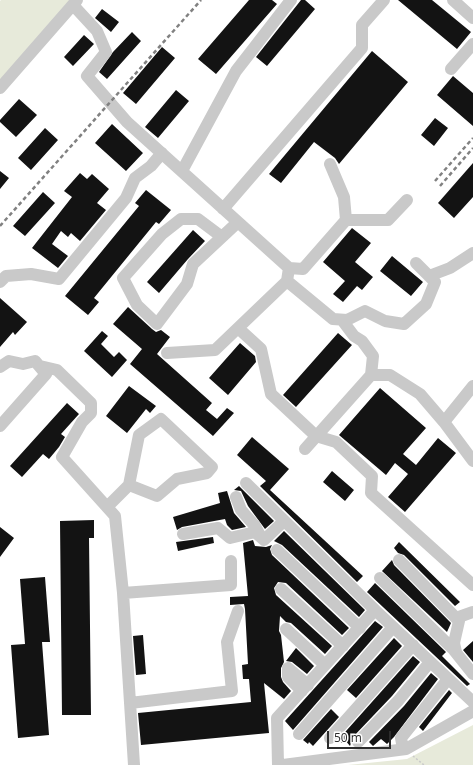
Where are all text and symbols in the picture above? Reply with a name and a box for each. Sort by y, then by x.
scale bar [329,723,393,749]
text: 50 m [334,729,362,746]

